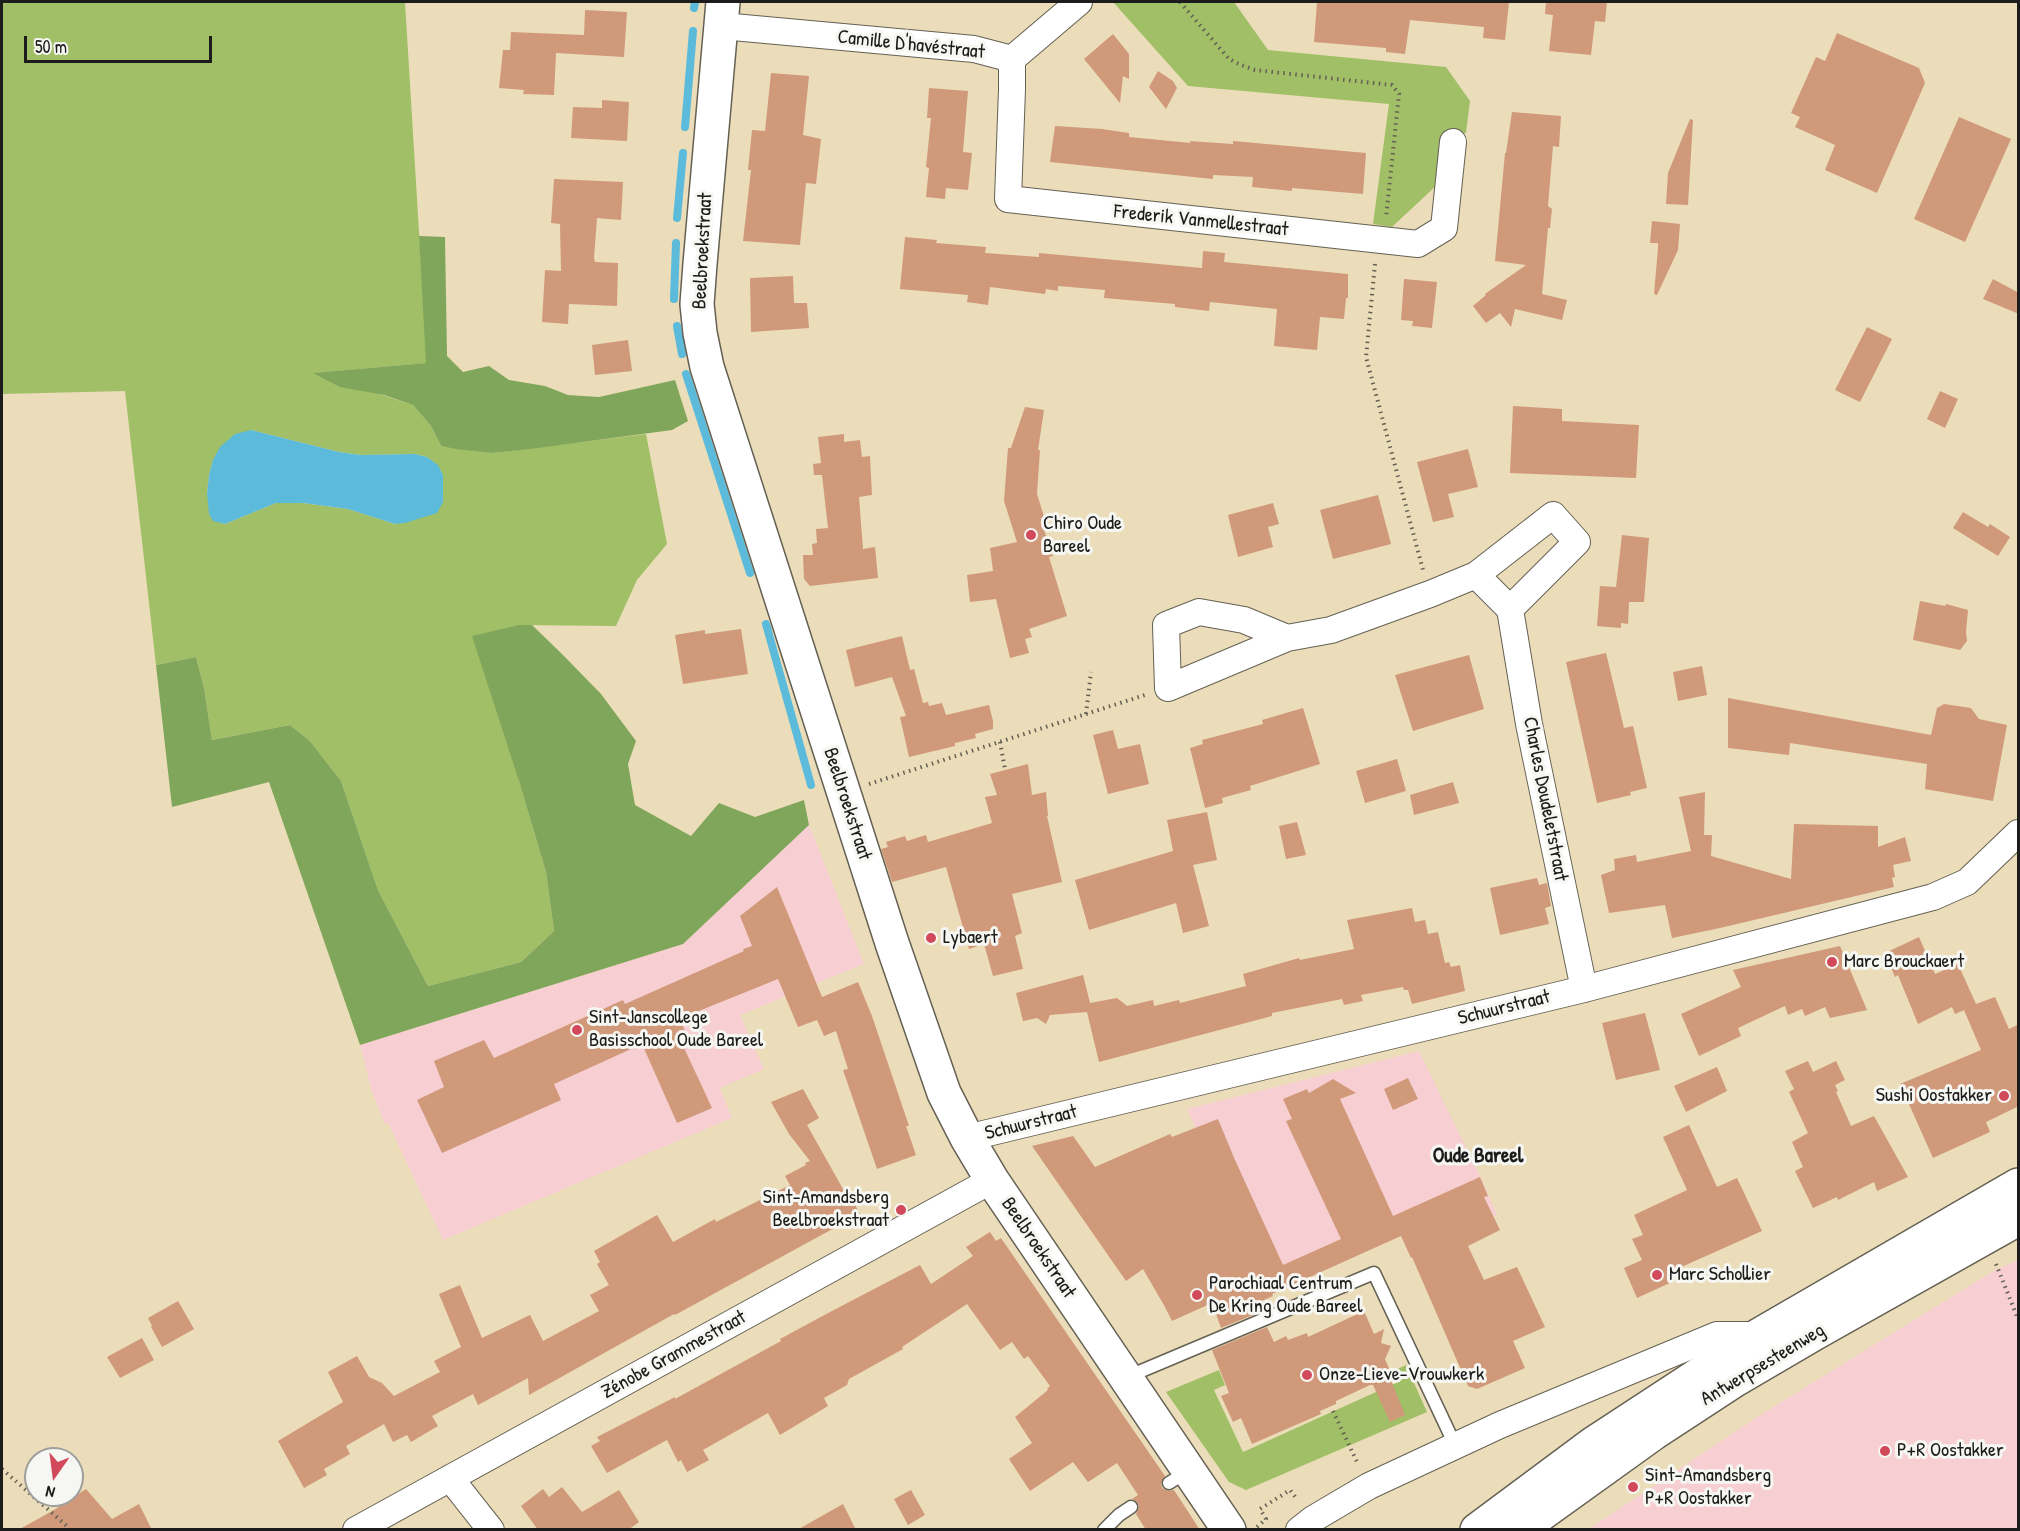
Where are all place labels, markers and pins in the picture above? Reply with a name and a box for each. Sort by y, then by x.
place label: Chiro Oude Bareel [1043,512,1122,559]
marker: Chiro Oude Bareel [1024,528,1038,542]
place label: Lybaert [943,926,998,950]
marker: Lybaert [924,931,938,945]
place label: Marc Brouckaert [1844,950,1964,974]
marker: Marc Brouckaert [1825,955,1839,969]
place label: Sint-Janscollege Basisschool Oude Bareel [589,1006,763,1053]
marker: Sint-Janscollege Basisschool Oude Bareel [570,1023,584,1037]
place label: Sushi Oostakker [1876,1084,1992,1108]
marker: Sushi Oostakker [1997,1089,2011,1103]
place label: Sint-Amandsberg Beelbroekstraat [763,1186,889,1233]
marker: Sint-Amandsberg Beelbroekstraat [894,1203,908,1217]
place label: Marc Schollier [1669,1263,1771,1287]
marker: Marc Schollier [1650,1268,1664,1282]
place label: Parochiaal Centrum De Kring Oude Bareel [1209,1272,1363,1319]
marker: Parochiaal Centrum De Kring Oude Bareel [1190,1288,1204,1302]
place label: Onze-Lieve-Vrouwkerk [1319,1363,1484,1387]
marker: Onze-Lieve-Vrouwkerk [1300,1368,1314,1382]
place label: P+R Oostakker [1897,1439,2004,1463]
marker: P+R Oostakker [1878,1444,1892,1458]
place label: Sint-Amandsberg P+R Oostakker [1645,1464,1771,1511]
marker: Sint-Amandsberg P+R Oostakker [1626,1480,1640,1494]

